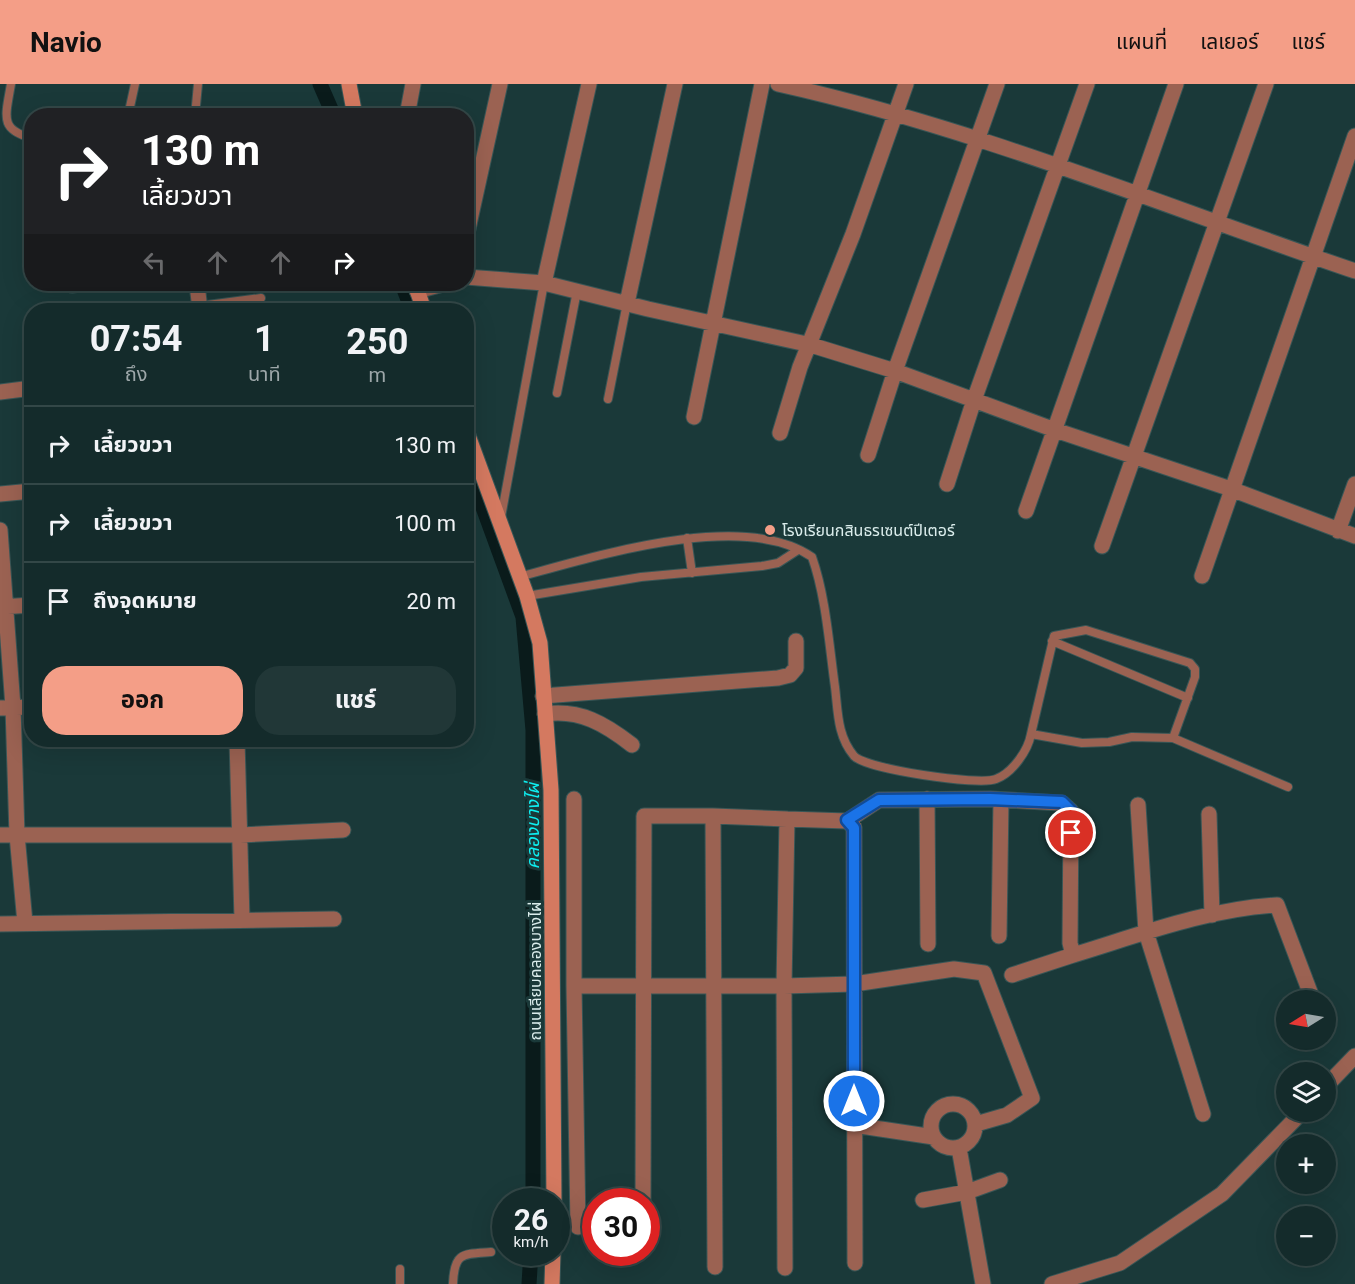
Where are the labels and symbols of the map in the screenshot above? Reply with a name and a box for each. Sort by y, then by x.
place label: โรงเรียนกสินธรเซนต์ปีเตอร์ [782,521,956,540]
marker: โรงเรียนกสินธรเซนต์ปีเตอร์ [763,523,777,537]
water label: คลองบางไผ่ [522,780,543,869]
pin [1045,807,1096,858]
street label: ถนนเลียบคลองบางไผ่ [526,902,545,1040]
north arrow [1276,990,1336,1050]
position arrow [822,1069,886,1133]
speed limit sign: 30 [582,1188,660,1266]

